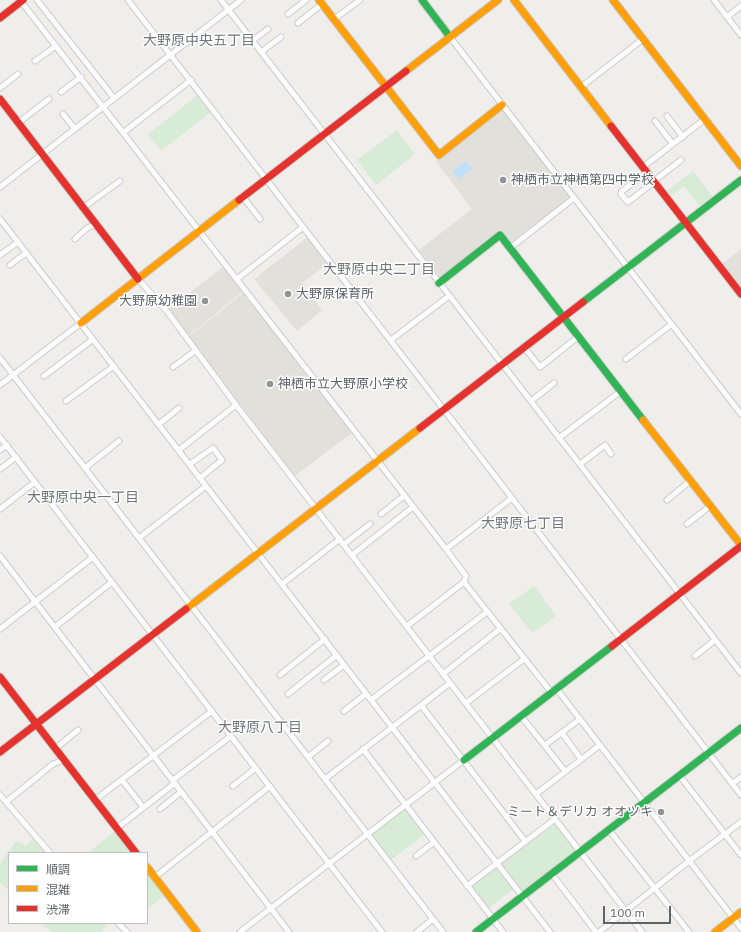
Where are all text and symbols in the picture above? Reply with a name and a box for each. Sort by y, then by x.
district label: 大野原中央五丁目 [143,33,255,49]
place label: 神栖市立神栖第四中学校 [511,172,654,188]
marker: 神栖市立神栖第四中学校 [498,175,508,185]
district label: 大野原中央二丁目 [323,262,435,278]
place label: 大野原保育所 [296,286,374,302]
marker: 大野原保育所 [283,289,293,299]
place label: 大野原幼稚園 [119,293,197,309]
marker: 大野原幼稚園 [200,296,210,306]
place label: 神栖市立大野原小学校 [278,376,408,392]
marker: 神栖市立大野原小学校 [265,379,275,389]
district label: 大野原中央一丁目 [27,490,139,506]
district label: 大野原七丁目 [481,516,565,532]
district label: 大野原八丁目 [218,720,302,736]
place label: ミート＆デリカ オオツキ [507,804,653,820]
marker: ミート＆デリカ オオツキ [656,807,666,817]
legend [8,852,148,924]
text: 順調 [46,862,70,877]
text: 混雑 [46,882,70,897]
scale bar [605,898,673,924]
text: 渋滞 [46,902,70,917]
text: 100 m [610,905,645,920]

